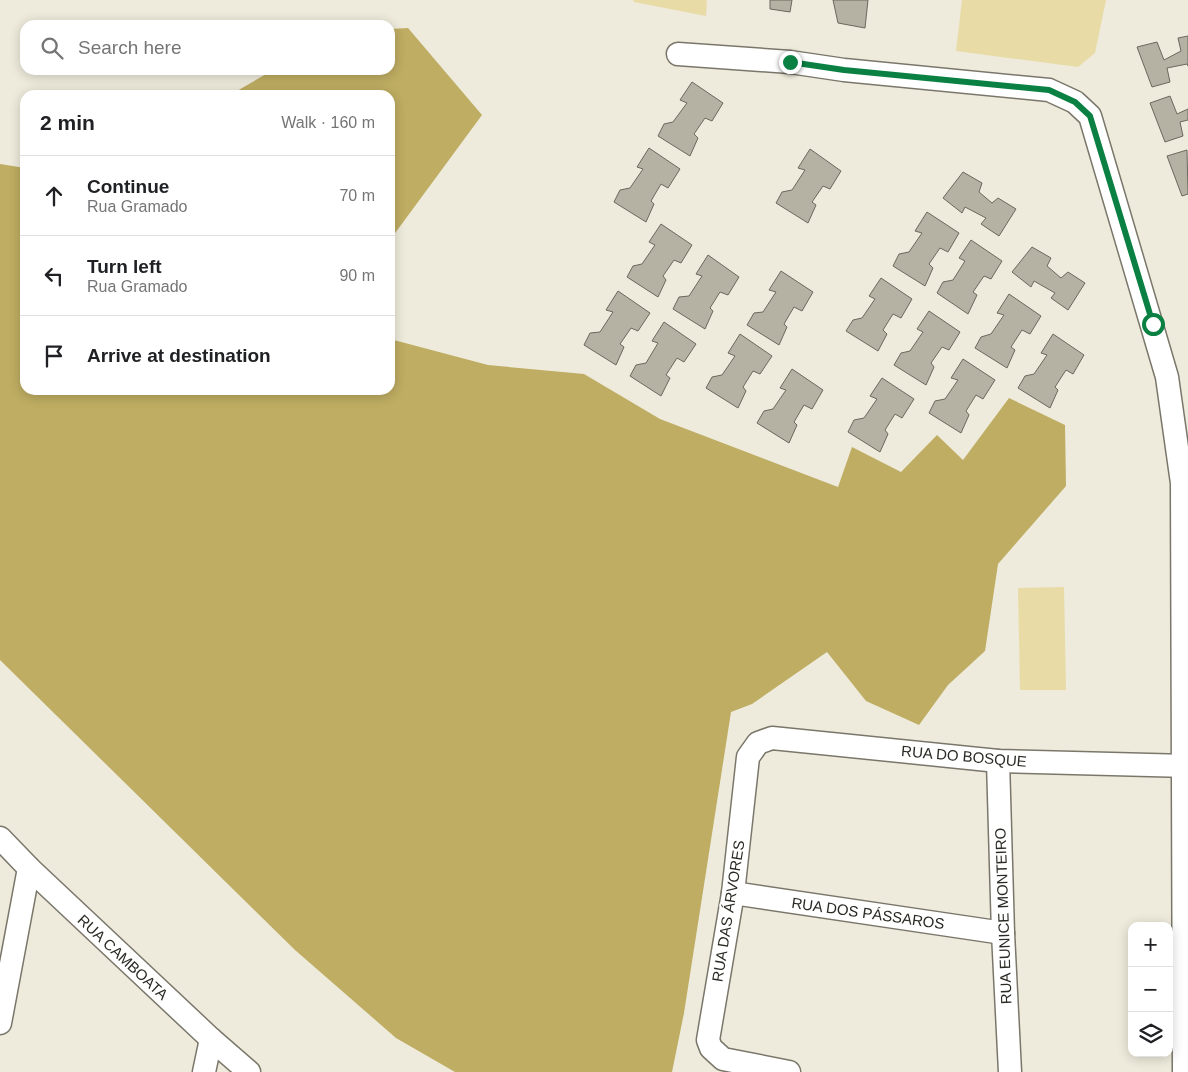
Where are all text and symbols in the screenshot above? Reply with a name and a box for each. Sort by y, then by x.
search box [20,20,395,75]
icon: search [38,34,66,62]
text: Search here [78,37,182,58]
route end [779,51,802,74]
text: 2 min [40,111,95,134]
text: Walk · 160 m [281,114,375,131]
text: Continue [87,176,169,197]
icon: ahead [40,182,68,210]
text: 70 m [339,187,375,204]
text: Rua Gramado [87,198,188,215]
text: Turn left [87,256,162,277]
icon: left [40,262,68,290]
text: 90 m [339,267,375,284]
text: Rua Gramado [87,278,188,295]
route start [1142,313,1165,336]
icon: arrive [40,342,68,370]
text: Arrive at destination [87,345,271,366]
street label: RUA DO BOSQUE [901,742,1027,770]
street label: RUA EUNICE MONTEIRO [991,827,1015,1005]
street label: RUA DAS ÁRVORES [708,839,748,983]
street label: RUA DOS PÁSSAROS [790,894,946,932]
street label: RUA CAMBOATA [74,911,172,1003]
map controls [1128,922,1173,1057]
button: + [1128,922,1173,967]
button: − [1128,967,1173,1012]
button: layers [1128,1012,1173,1057]

